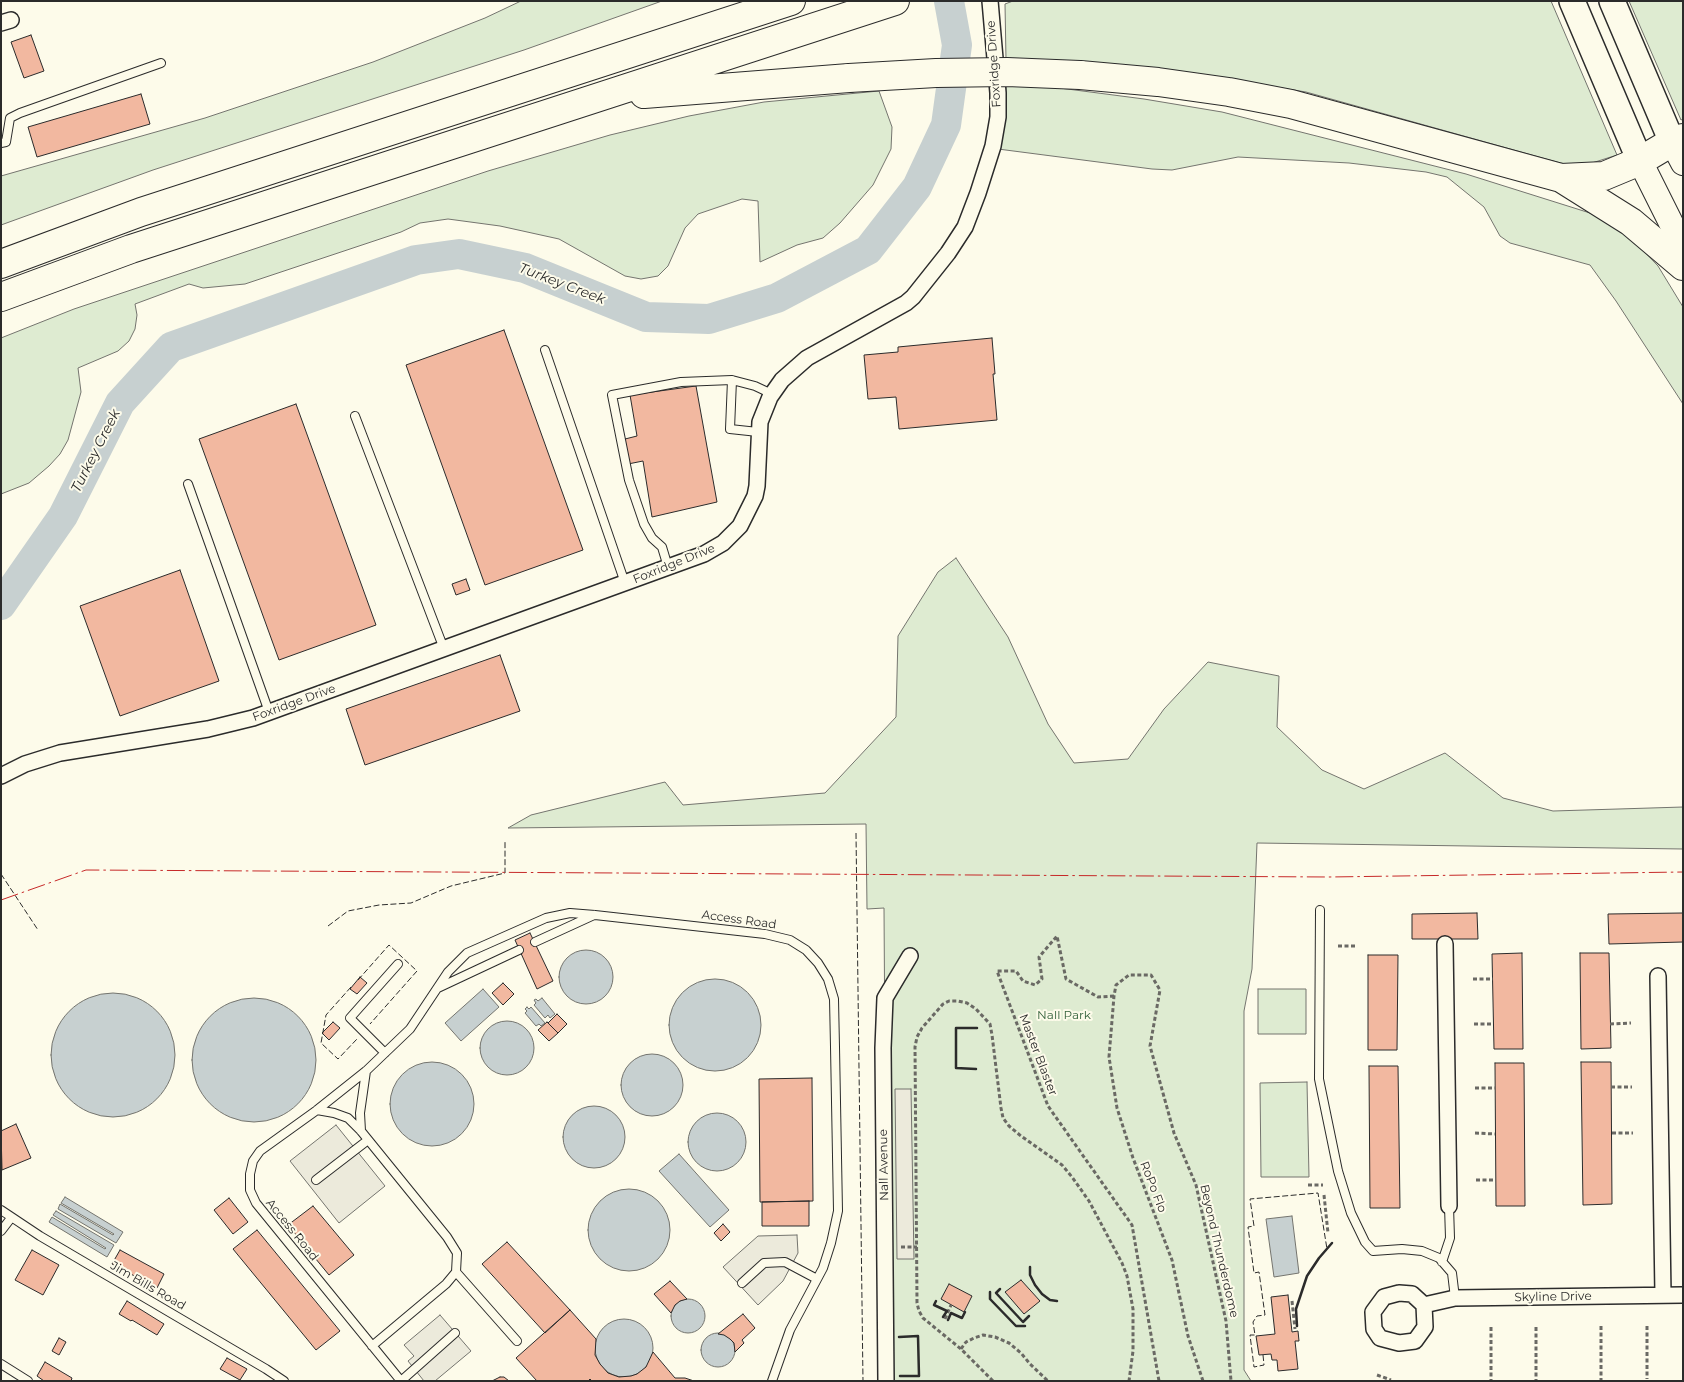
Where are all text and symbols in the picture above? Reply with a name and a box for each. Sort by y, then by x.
street label: Foxridge Drive [984,20,1004,108]
water label: Turkey Creek [516,260,608,308]
water label: Turkey Creek [68,407,124,495]
street label: Foxridge Drive [631,541,717,587]
street label: Foxridge Drive [251,681,337,725]
street label: Access Road [701,908,777,932]
park label: Nall Park [1037,1008,1091,1022]
street label: Master Blaster [1016,1012,1060,1098]
street label: Nall Avenue [876,1129,892,1201]
street label: RoPo Flo [1137,1159,1169,1215]
street label: Beyond Thunderdome [1197,1183,1241,1319]
street label: Access Road [263,1196,321,1264]
street label: Jim Bills Road [108,1259,188,1313]
street label: Skyline Drive [1514,1289,1592,1305]

